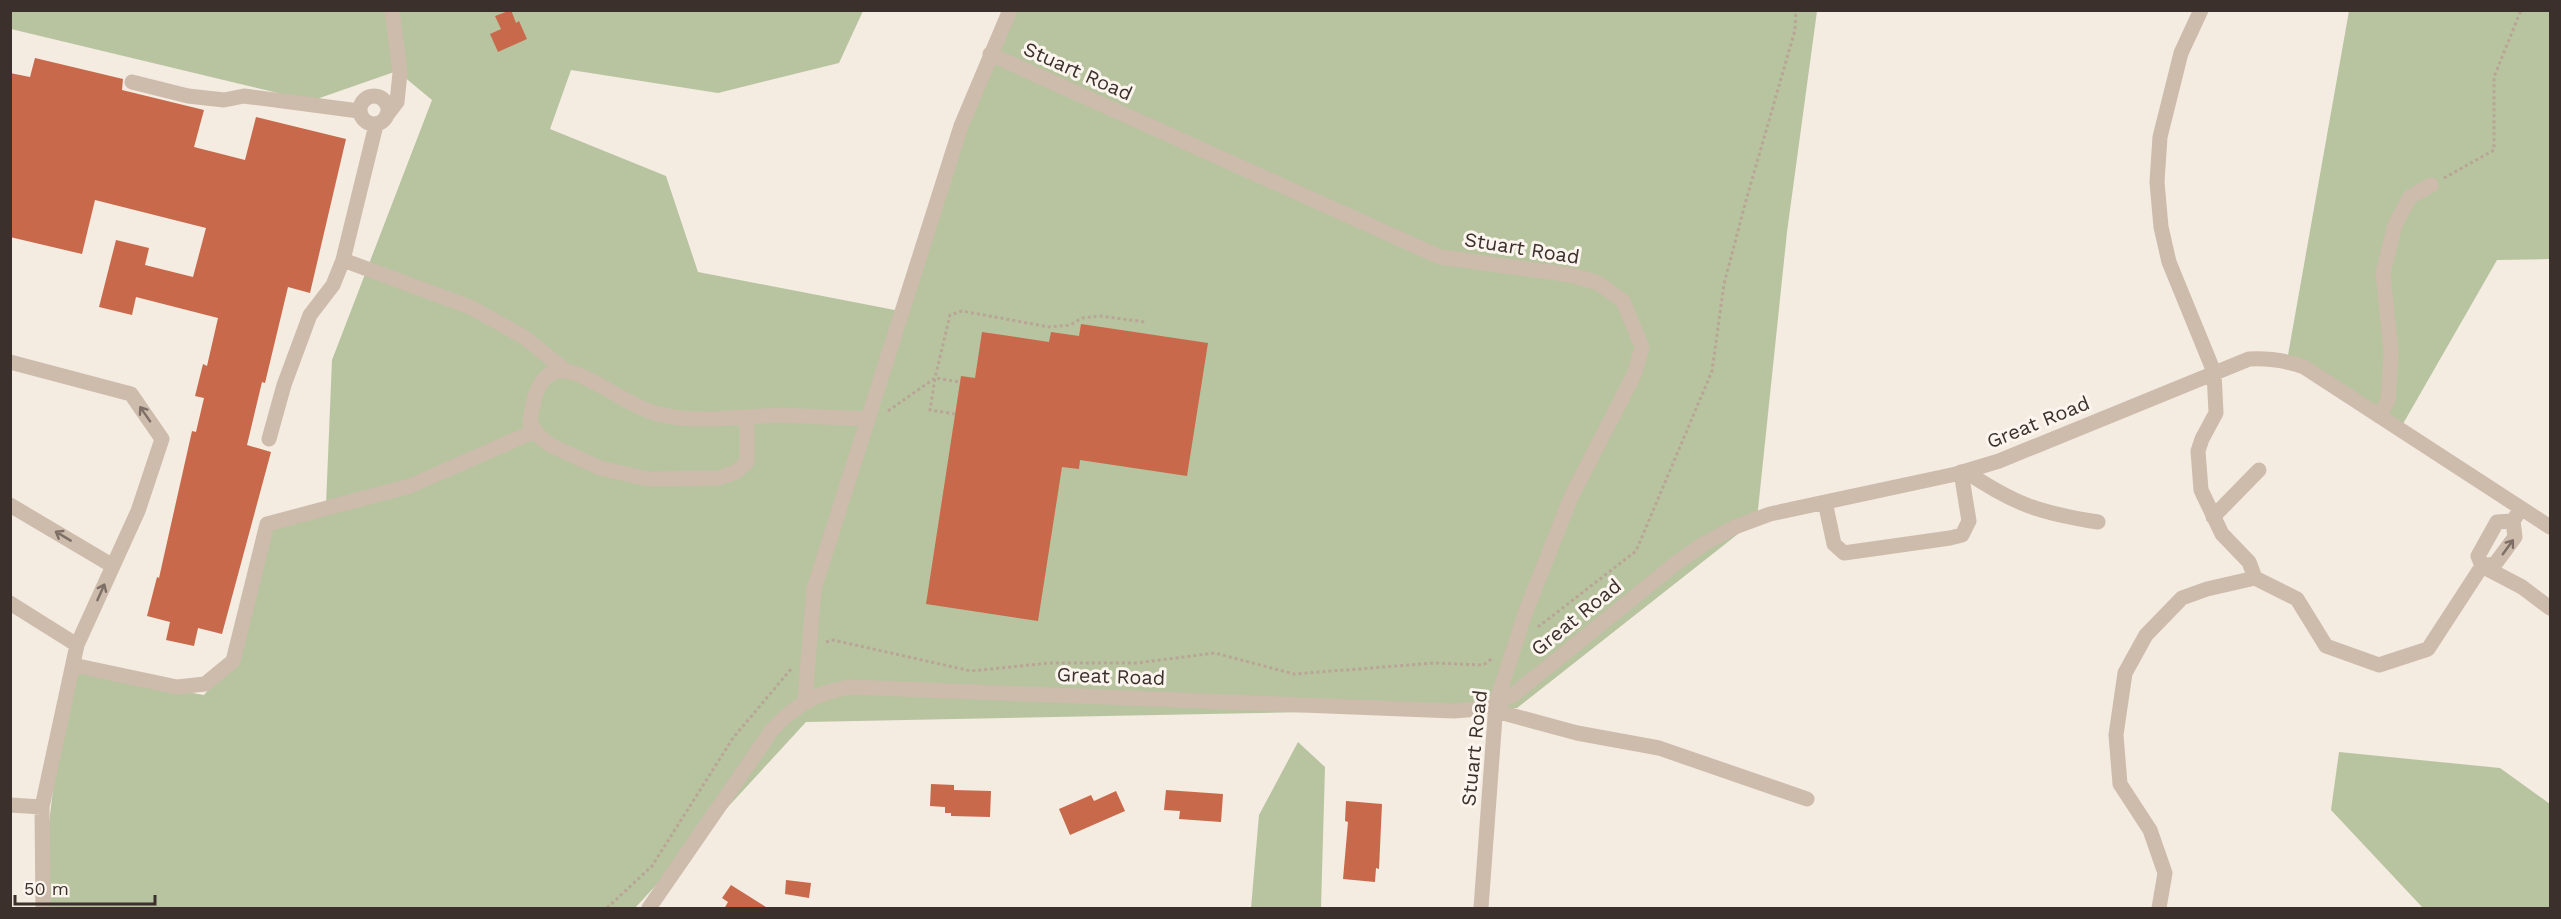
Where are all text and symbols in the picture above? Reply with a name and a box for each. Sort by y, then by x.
street label: Stuart Road [1020,36,1136,106]
street label: Stuart Road [1463,227,1581,269]
street label: Great Road [1983,390,2093,454]
one-way arrow [139,406,151,423]
one-way arrow [55,530,72,542]
one-way arrow [2502,540,2514,556]
street label: Great Road [1526,573,1626,661]
one-way arrow [97,583,108,601]
street label: Great Road [1056,662,1166,690]
street label: Stuart Road [1456,689,1492,807]
scale bar [15,868,154,906]
text: 50 m [24,878,69,899]

